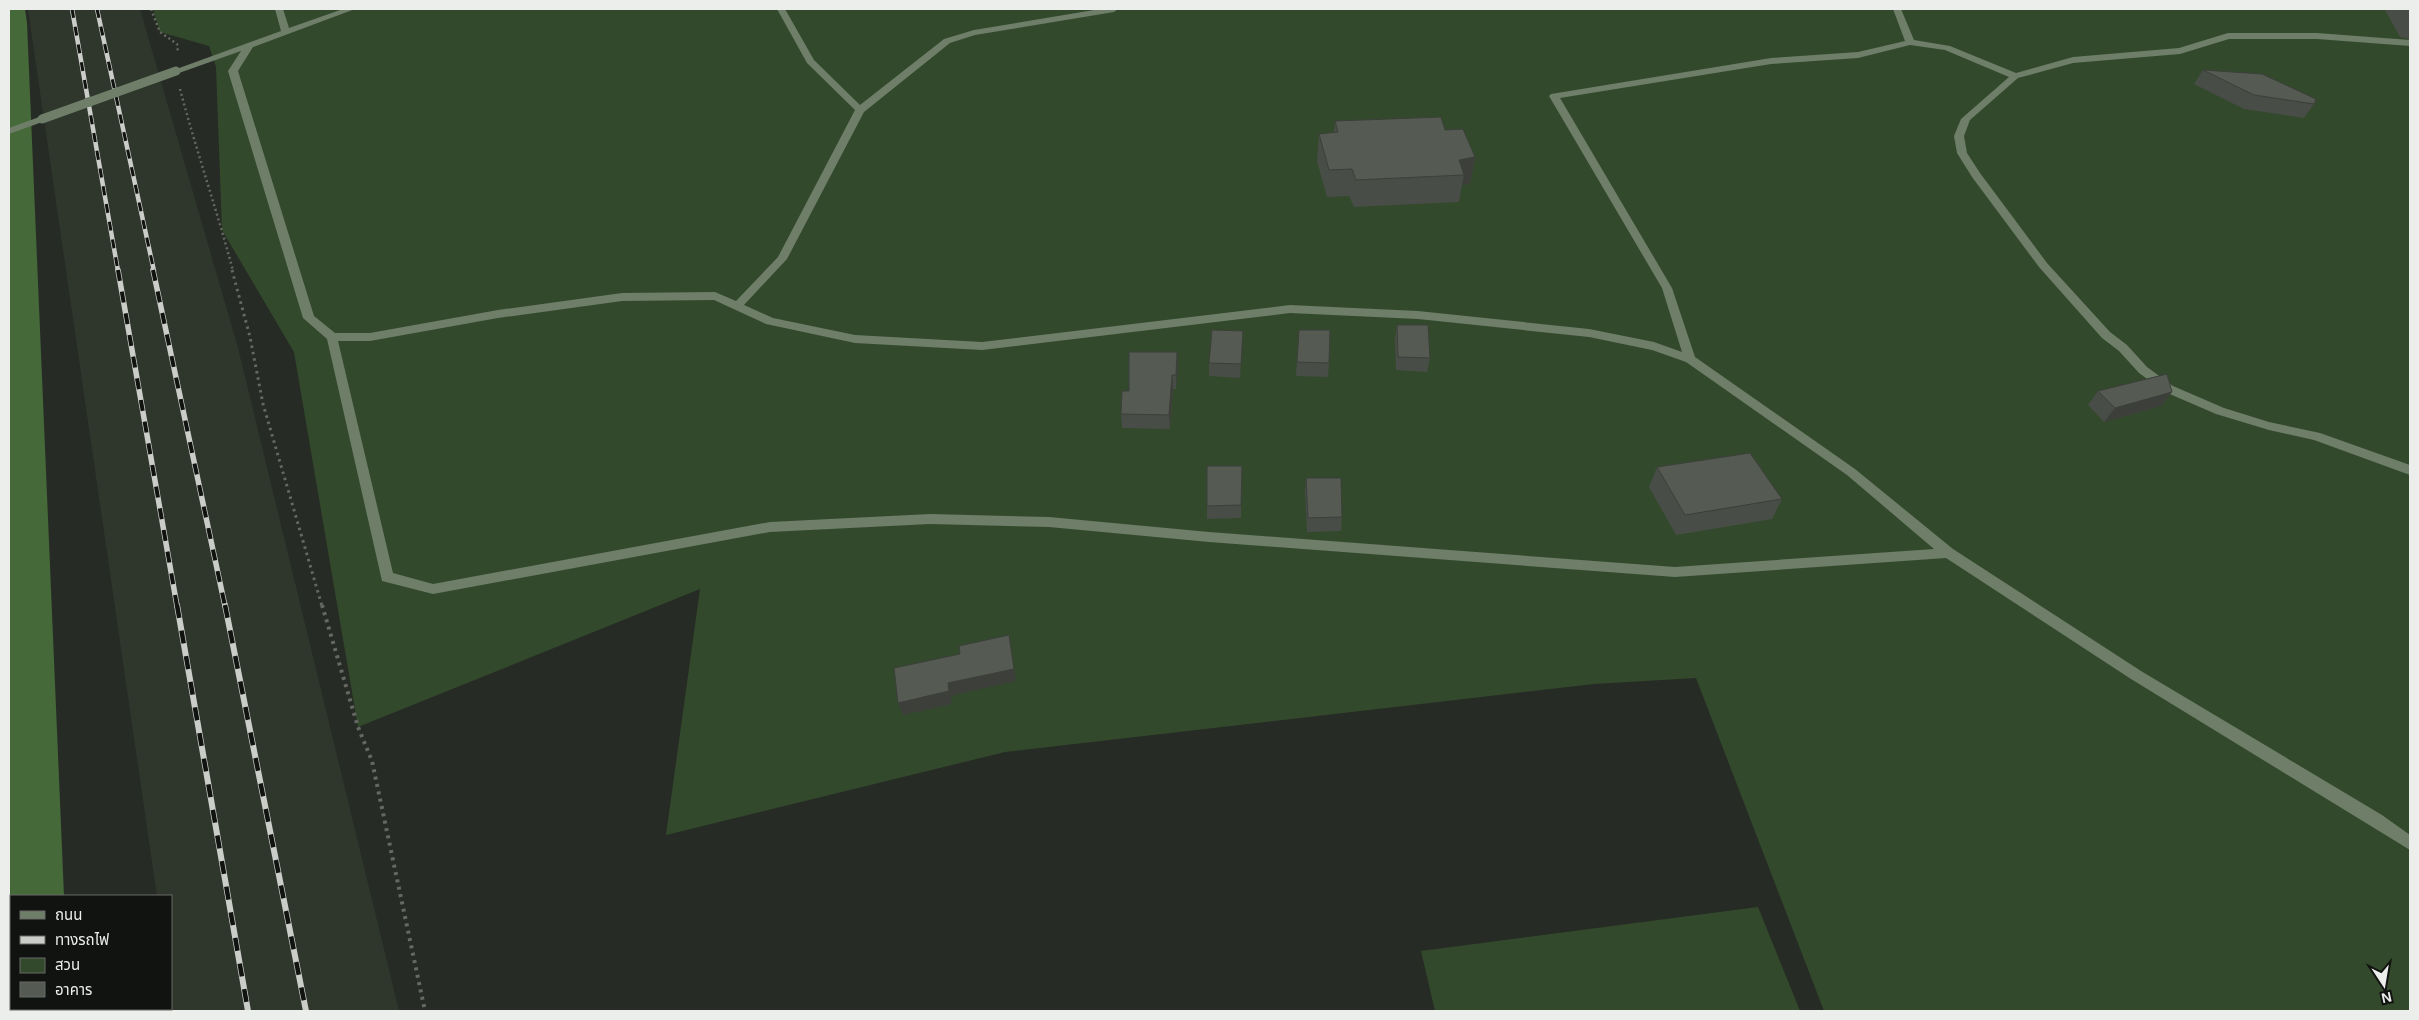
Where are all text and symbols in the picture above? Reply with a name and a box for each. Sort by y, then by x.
legend [10,895,172,1010]
text: ถนน [55,906,82,923]
text: ทางรถไฟ [55,931,109,948]
text: สวน [55,956,80,973]
north arrow [2359,960,2409,1010]
text: อาคาร [55,981,92,998]
text: N [2380,989,2393,1007]

